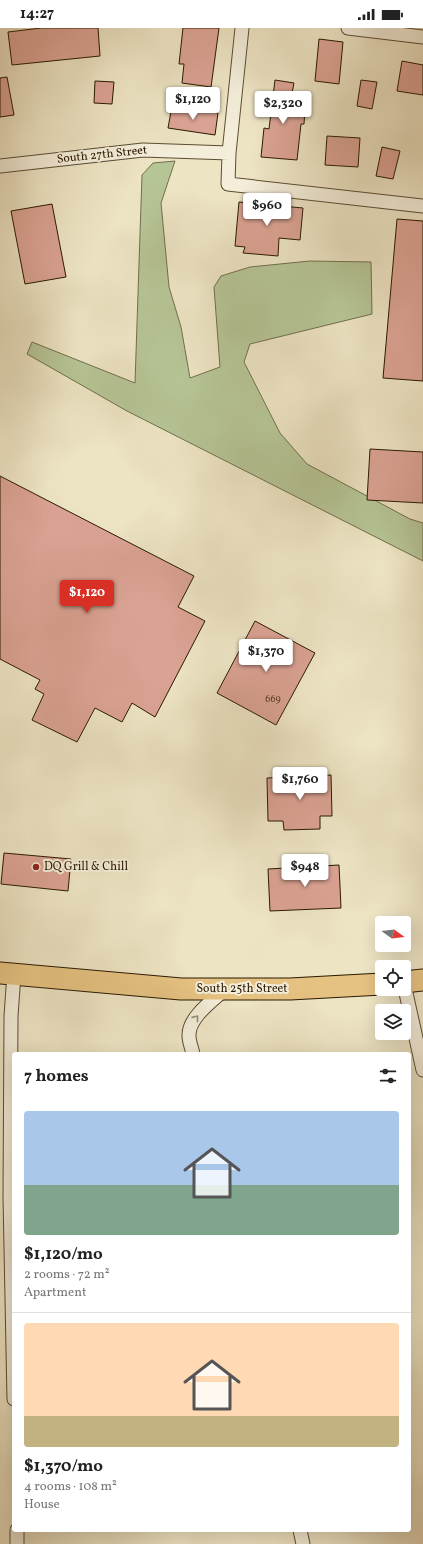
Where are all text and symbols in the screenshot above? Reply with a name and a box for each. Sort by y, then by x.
text: 14:27 [20,4,54,25]
pin: $1,120 [160,87,226,121]
text: $1,120 [175,91,211,109]
pin: $2,320 [250,91,316,125]
text: $2,320 [264,95,302,113]
street label: South 27th Street [56,142,148,168]
pin: $960 [243,193,291,227]
text: $960 [252,197,282,215]
pin: $1,120 [54,580,120,614]
text: $1,120 [69,584,105,602]
pin: $1,370 [233,639,299,673]
text: $1,370 [248,643,284,661]
house number: 669 [265,692,281,706]
pin: $1,760 [267,767,333,801]
text: $1,760 [281,771,319,789]
pin: $948 [281,854,329,888]
text: $948 [290,858,320,876]
place label: DQ Grill & Chill [44,859,128,875]
marker: DQ Grill & Chill [31,862,41,872]
north arrow [375,916,411,952]
map controls [375,916,411,1040]
button: locate [375,960,411,996]
street label: South 25th Street [197,981,287,997]
button: layers [375,1004,411,1040]
one-way arrow [191,1015,198,1022]
text: 7 homes [24,1065,89,1088]
icon: filters [377,1065,399,1087]
icon: home [176,1137,248,1209]
text: $1,120/mo [24,1243,103,1266]
text: 2 rooms · 72 m² [24,1266,110,1284]
text: Apartment [24,1284,87,1302]
icon: home [176,1349,248,1421]
text: $1,370/mo [24,1455,103,1478]
text: 4 rooms · 108 m² [24,1478,117,1496]
text: House [24,1496,60,1514]

